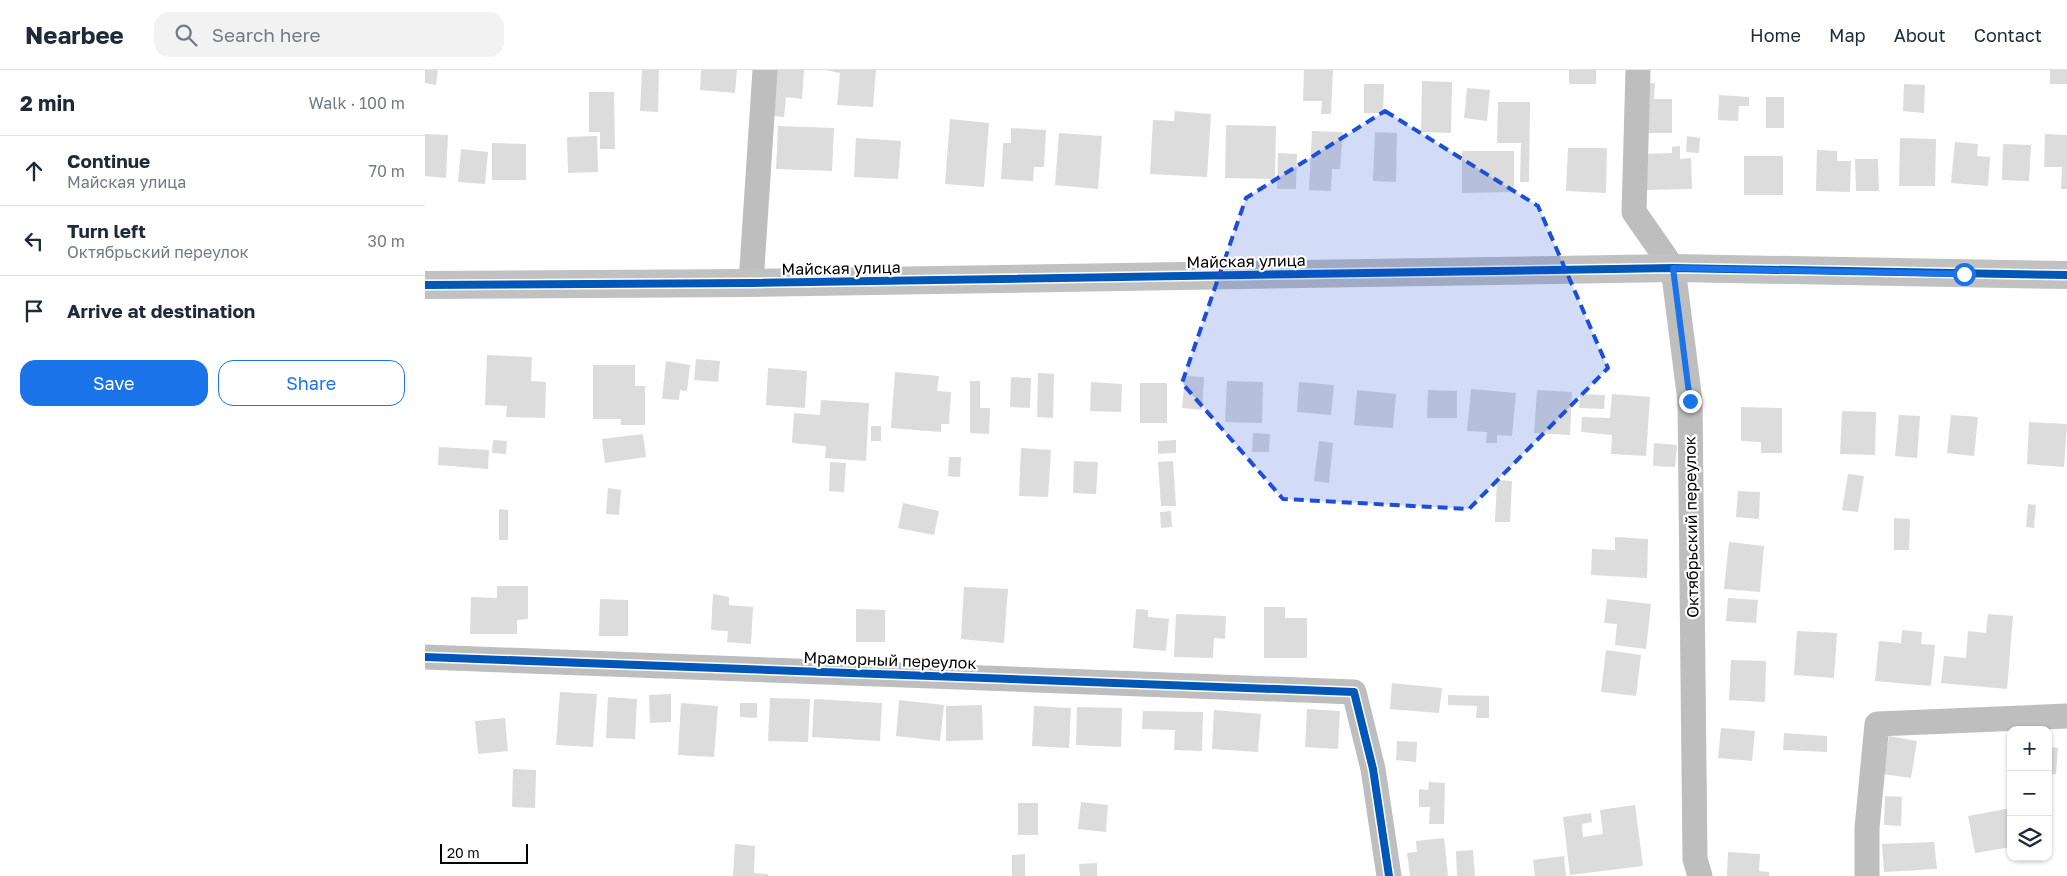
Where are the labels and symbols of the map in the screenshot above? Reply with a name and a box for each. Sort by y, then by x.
street label: Майская улица [1186,250,1306,272]
street label: Майская улица [781,257,901,279]
route start [1953,263,1976,286]
route end [1679,390,1702,413]
street label: Октябрьский переулок [1679,436,1703,618]
street label: Мраморный переулок [803,647,977,673]
scale bar [440,841,527,864]

